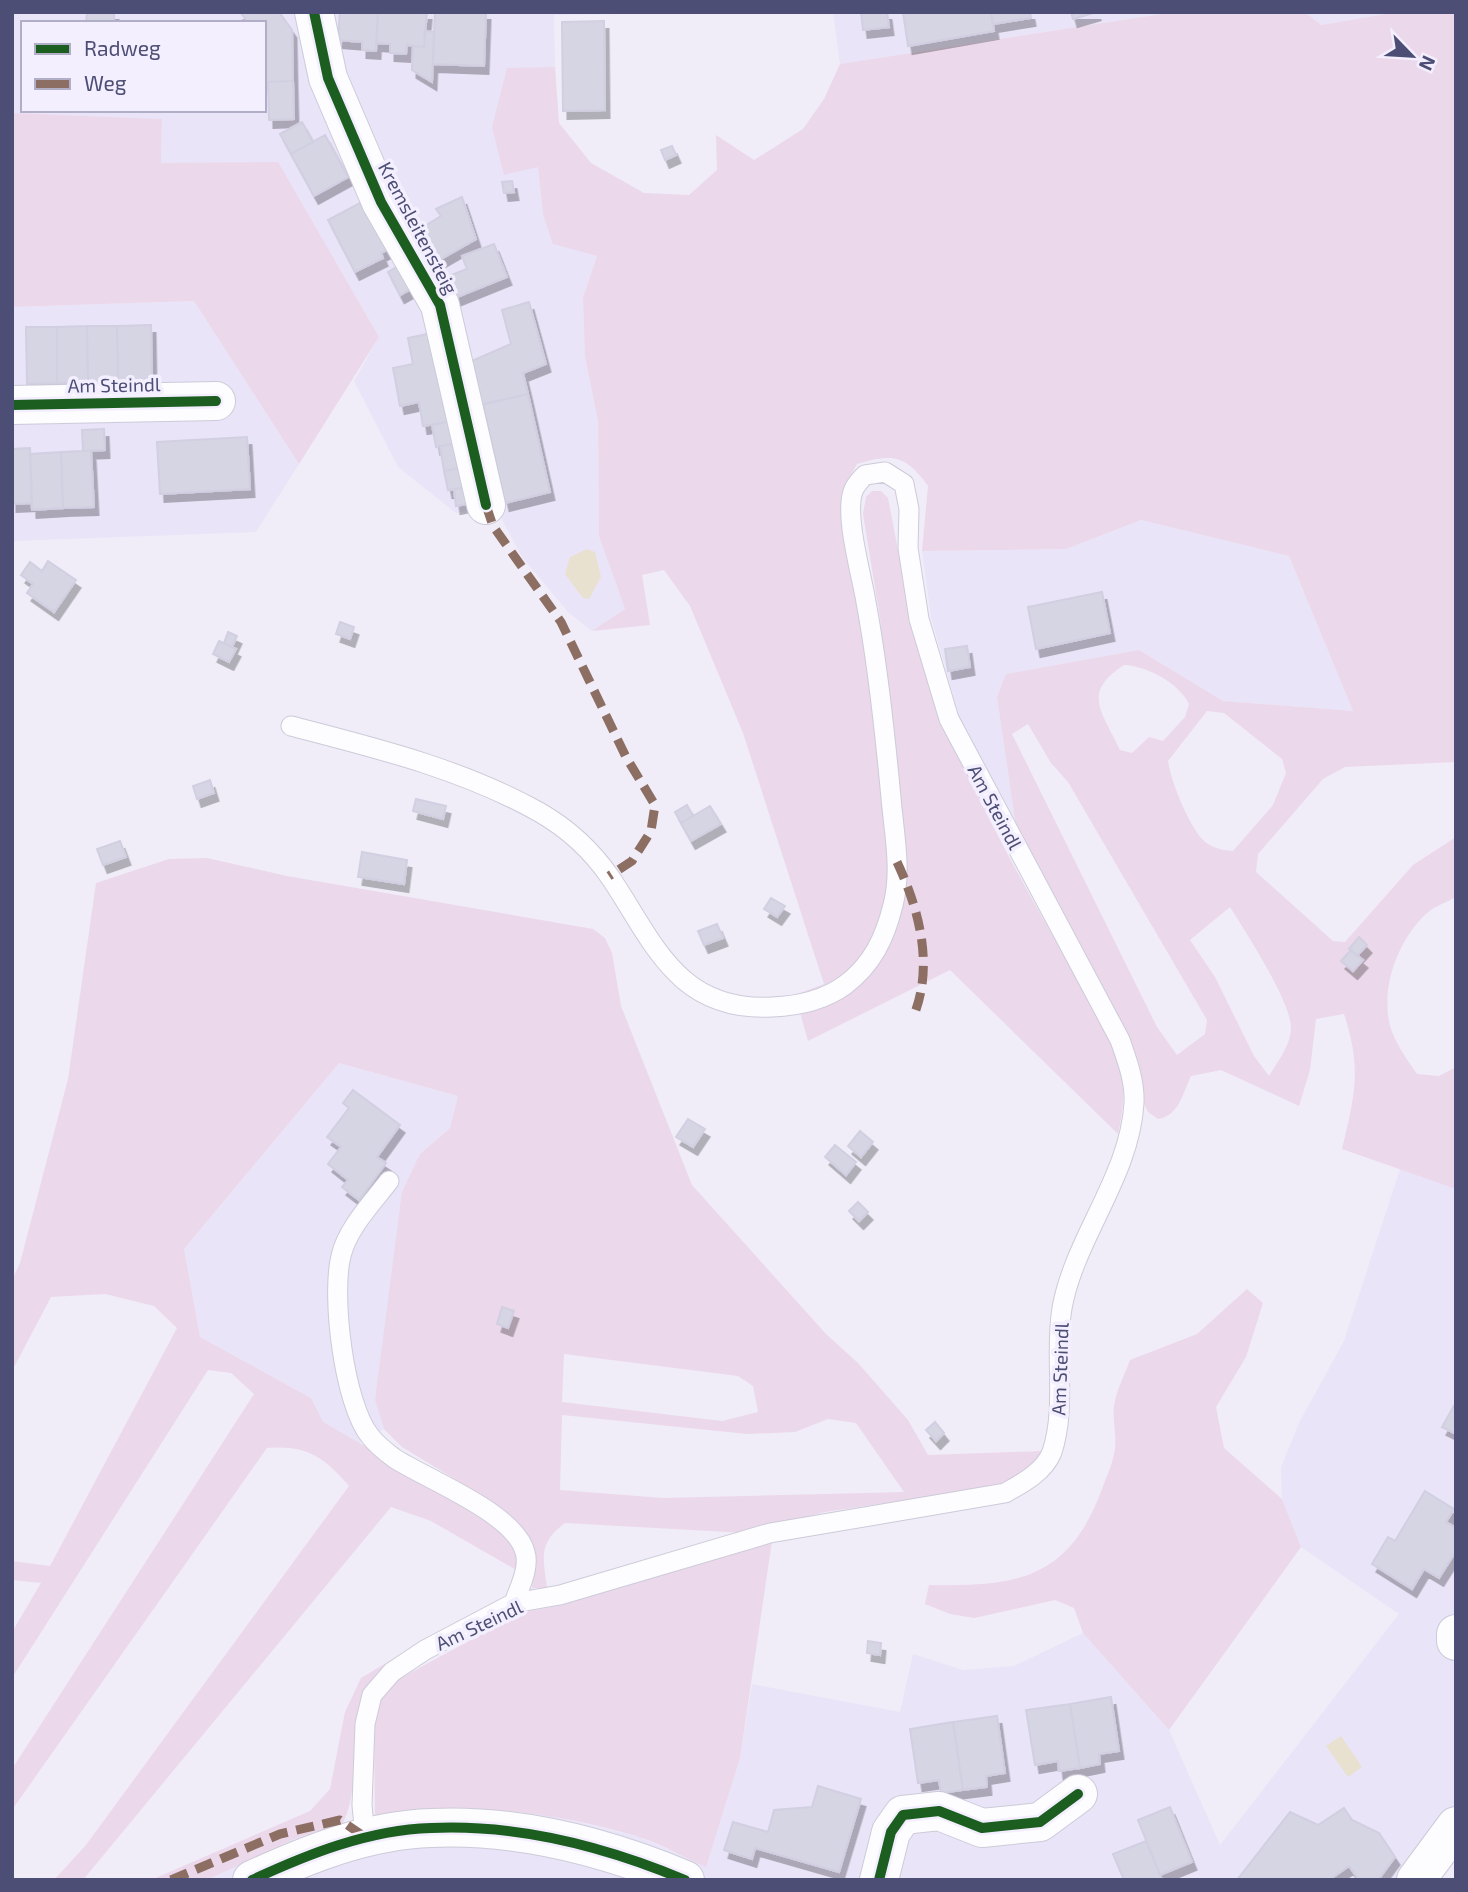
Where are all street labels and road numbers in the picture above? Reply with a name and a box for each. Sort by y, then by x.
street label: Kremsleitensteig [374,158,463,298]
street label: Am Steindl [67,372,161,397]
street label: Am Steindl [963,760,1028,854]
street label: Am Steindl [1046,1322,1073,1416]
street label: Am Steindl [432,1594,526,1655]

